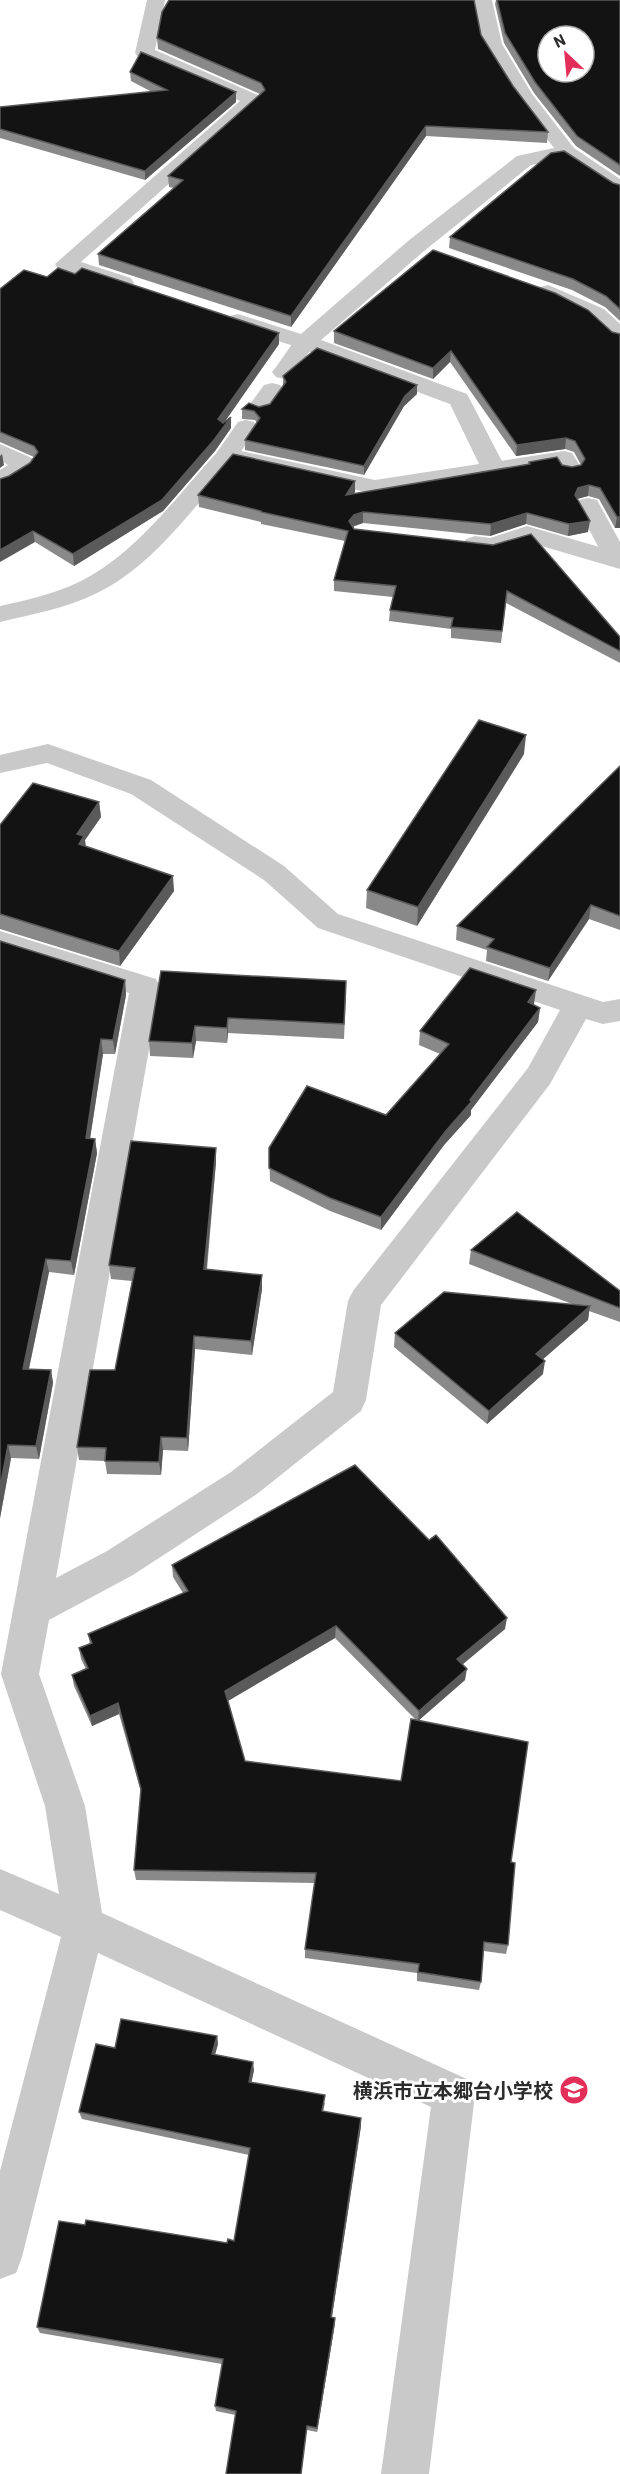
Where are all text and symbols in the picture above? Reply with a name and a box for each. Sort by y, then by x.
north arrow [536,24,596,84]
text: N [550,29,568,51]
school or university icon: 横浜市立本郷台小学校 [558,2074,590,2106]
place label: 横浜市立本郷台小学校 [353,2078,553,2102]

